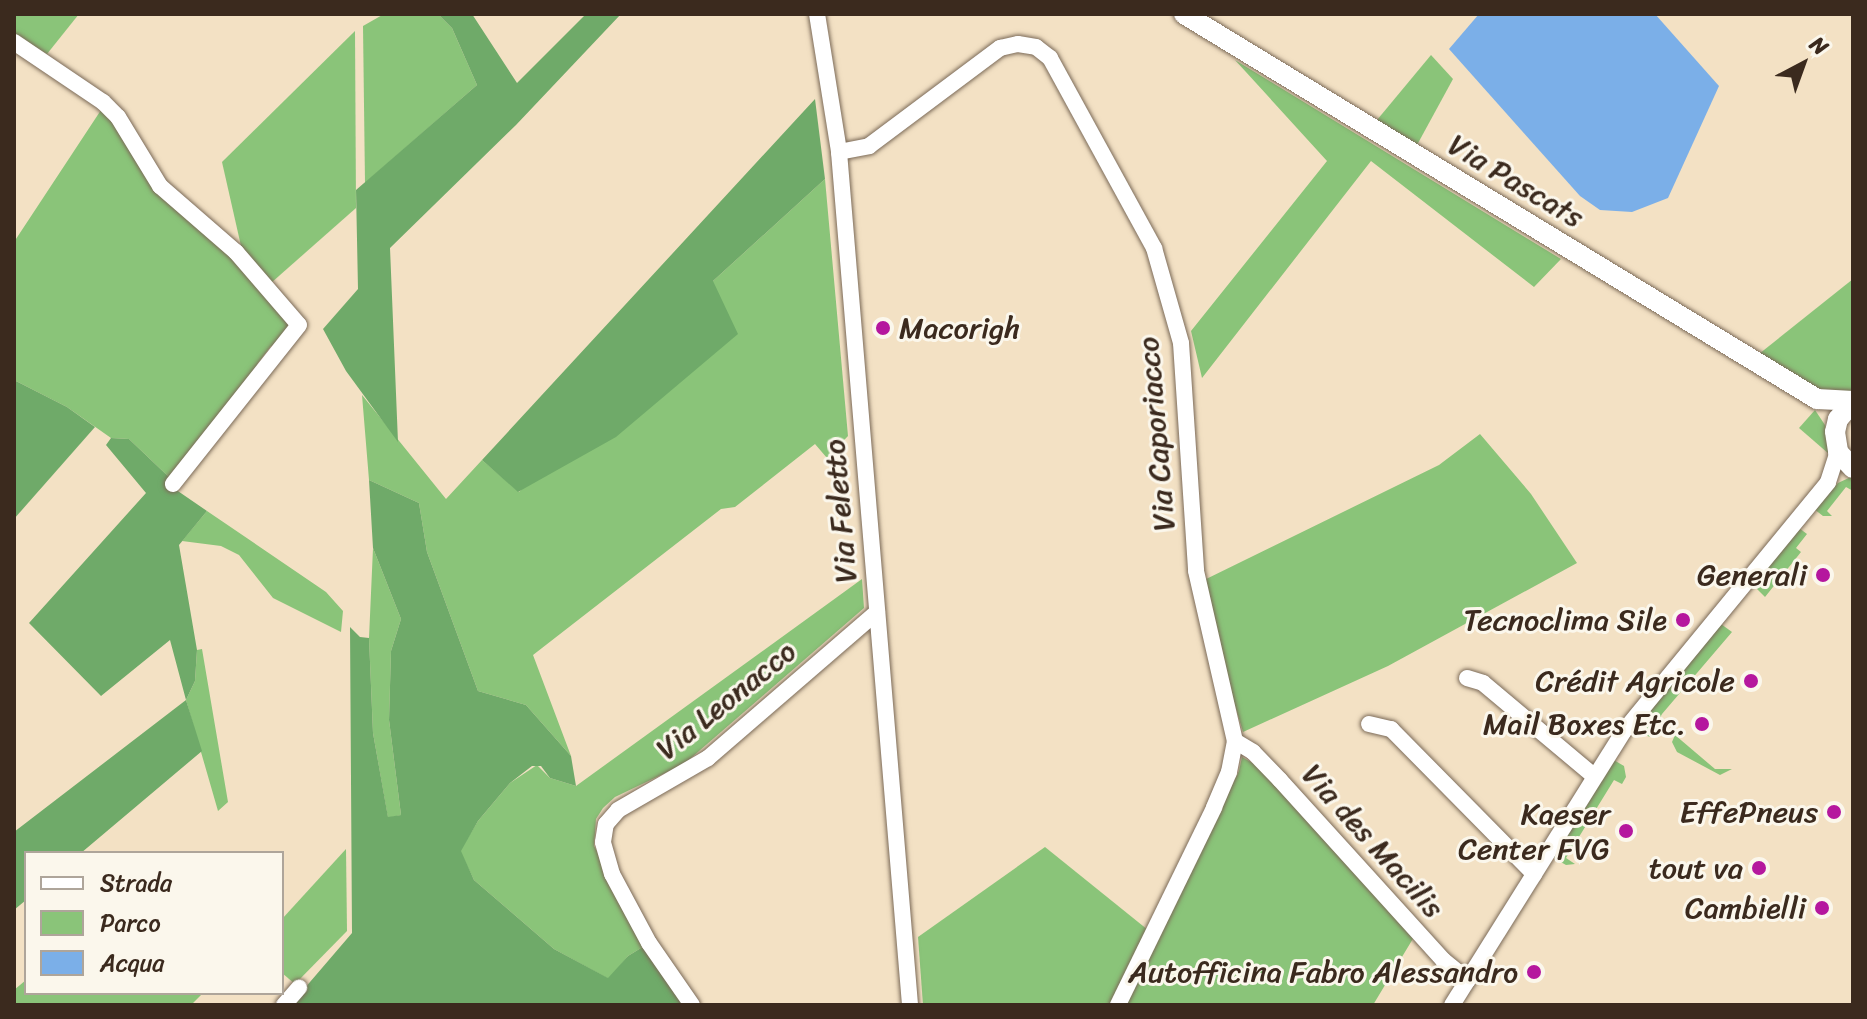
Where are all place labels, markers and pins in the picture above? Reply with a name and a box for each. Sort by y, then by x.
place label: Macorigh [899,310,1020,346]
marker: Macorigh [874,319,892,337]
place label: Generali [1697,557,1807,593]
marker: Generali [1814,566,1832,584]
place label: Tecnoclima Sile [1462,602,1667,638]
marker: Tecnoclima Sile [1674,611,1692,629]
place label: Crédit Agricole [1536,663,1735,699]
marker: Crédit Agricole [1742,672,1760,690]
place label: Mail Boxes Etc. [1482,706,1686,742]
marker: Mail Boxes Etc. [1693,715,1711,733]
place label: EffePneus [1680,794,1818,830]
place label: Kaeser Center FVG [1458,796,1610,866]
marker: EffePneus [1825,803,1843,821]
marker: Kaeser Center FVG [1617,822,1635,840]
place label: tout va [1649,850,1743,886]
marker: tout va [1750,859,1768,877]
place label: Cambielli [1685,890,1806,926]
marker: Cambielli [1813,899,1831,917]
place label: Autofficina Fabro Alessandro [1129,954,1518,990]
marker: Autofficina Fabro Alessandro [1525,963,1543,981]

